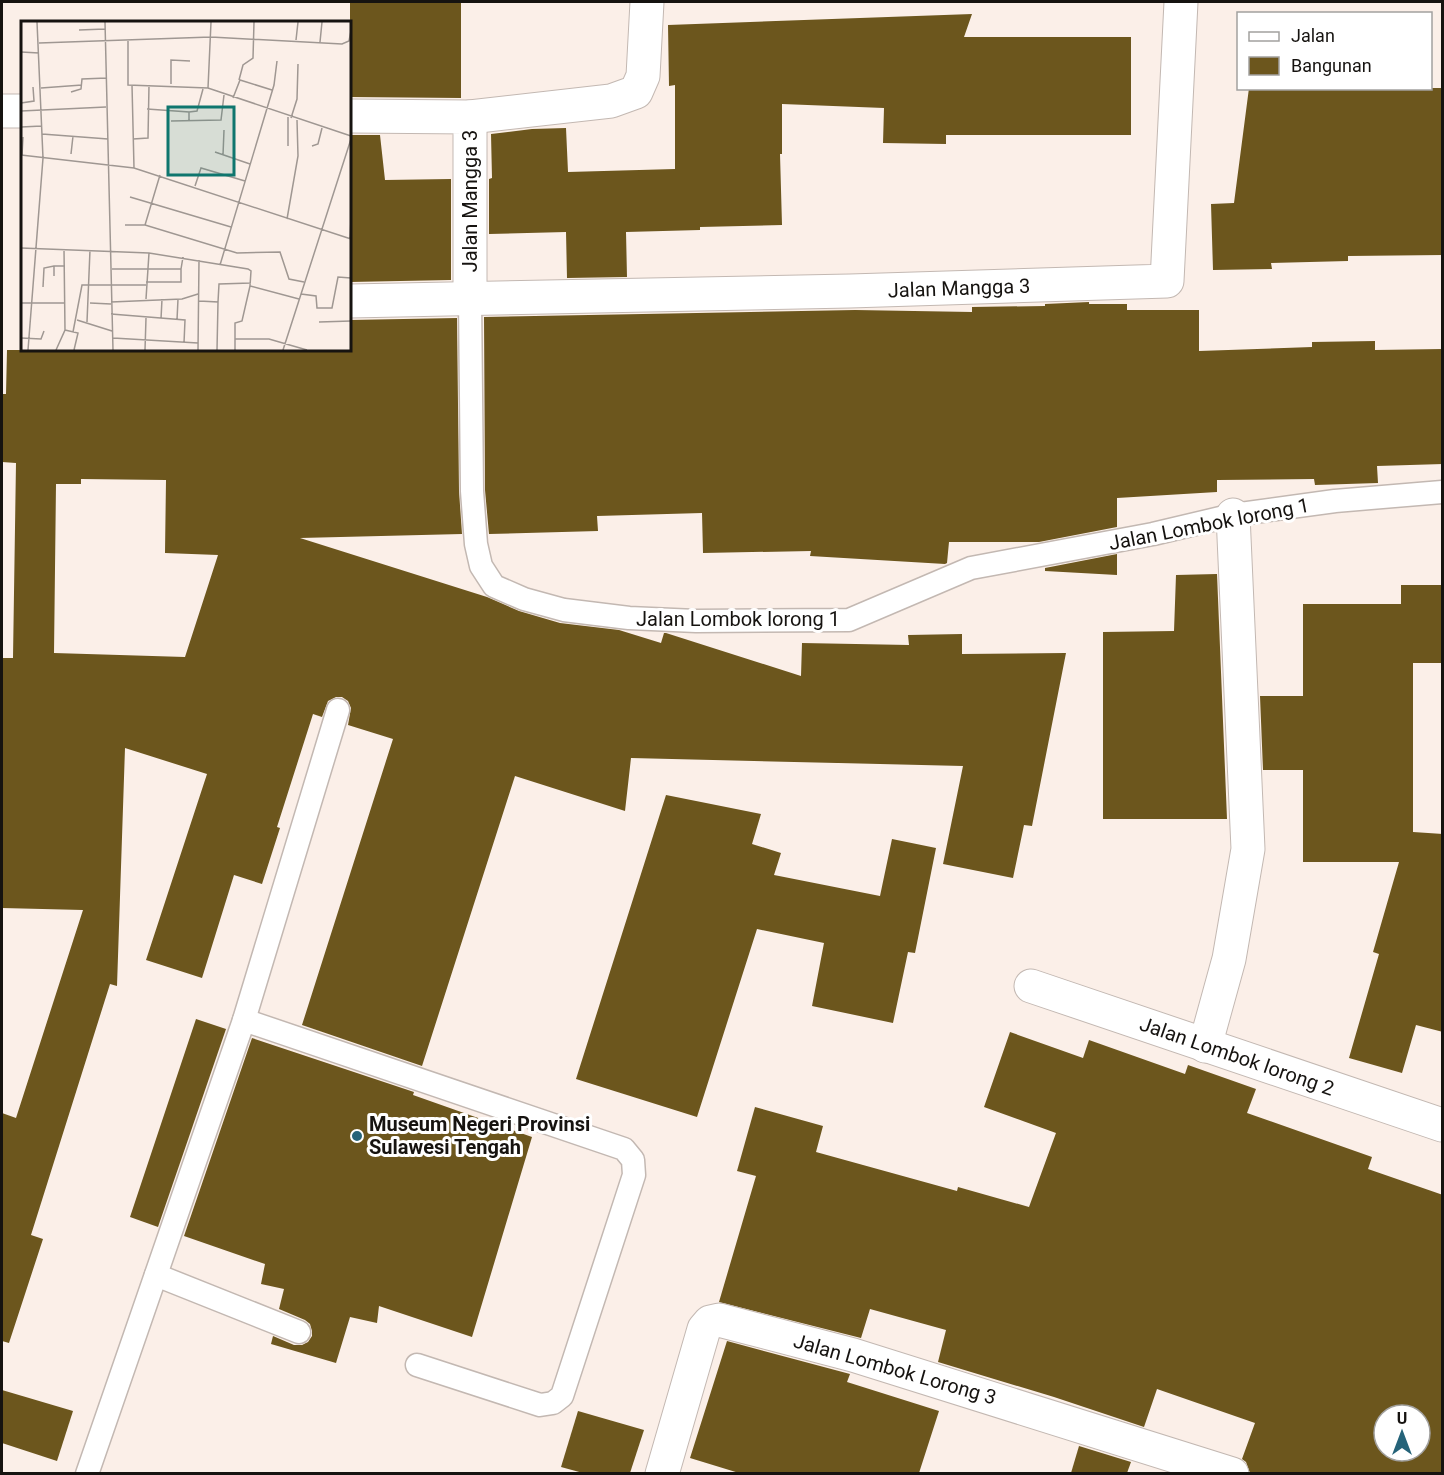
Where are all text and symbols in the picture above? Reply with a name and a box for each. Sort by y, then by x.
legend [1237,12,1432,90]
inset map [21,21,351,351]
text: Jalan [1291,25,1335,46]
text: Bangunan [1291,55,1372,76]
street label: Jalan Mangga 3 [458,130,482,272]
street label: Jalan Mangga 3 [887,274,1031,302]
street label: Jalan Lombok lorong 1 [1107,493,1311,555]
street label: Jalan Lombok lorong 1 [636,607,840,631]
street label: Jalan Lombok lorong 2 [1137,1011,1337,1101]
place label: Museum Negeri Provinsi Sulawesi Tengah [369,1112,590,1159]
marker: Museum Negeri Provinsi Sulawesi Tengah [350,1129,364,1143]
street label: Jalan Lombok Lorong 3 [791,1329,999,1409]
north arrow [1372,1403,1432,1463]
text: U [1397,1409,1407,1428]

